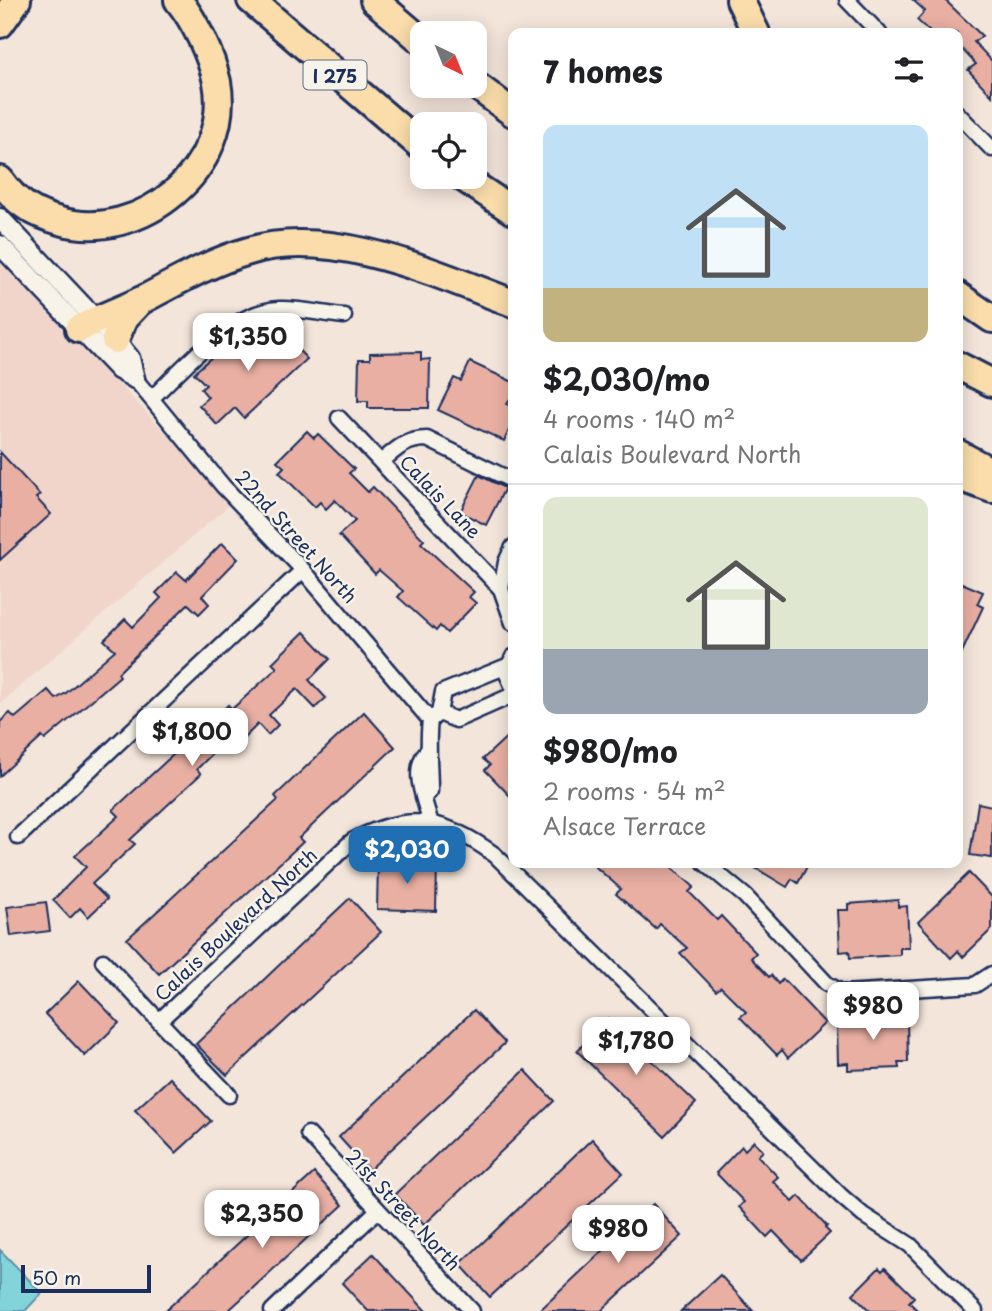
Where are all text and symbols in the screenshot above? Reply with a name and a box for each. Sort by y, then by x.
north arrow [410,21,486,98]
map controls [410,21,487,189]
text: 7 homes [543,48,663,93]
icon: filters [890,51,928,89]
road number: I 275 [304,60,366,90]
button: locate [410,112,487,189]
icon: home [673,170,799,296]
pin: $1,350 [191,314,305,373]
text: $1,350 [209,318,287,353]
text: $2,030/mo [543,356,710,401]
text: 4 rooms · 140 m² [543,401,735,436]
text: Calais Boulevard North [543,436,801,471]
street label: Calais Lane [394,448,488,544]
street label: 22nd Street North [230,463,364,609]
icon: home [673,542,799,668]
pin: $1,800 [135,708,249,768]
text: $1,800 [152,713,232,748]
text: $980/mo [543,728,678,773]
text: 2 rooms · 54 m² [543,773,726,808]
text: Alsace Terrace [543,808,706,843]
pin: $2,030 [350,826,464,886]
text: $2,030 [365,831,449,866]
street label: Calais Boulevard North [147,841,323,1007]
pin: $980 [832,982,914,1042]
text: $980 [843,987,903,1022]
pin: $1,780 [579,1018,693,1077]
text: $1,780 [598,1022,674,1057]
street label: 21st Street North [340,1142,468,1276]
pin: $2,350 [205,1190,319,1250]
text: $2,350 [220,1195,304,1230]
pin: $980 [577,1206,659,1265]
text: $980 [588,1210,648,1245]
scale bar [21,1262,150,1294]
text: 50 m [32,1263,81,1291]

